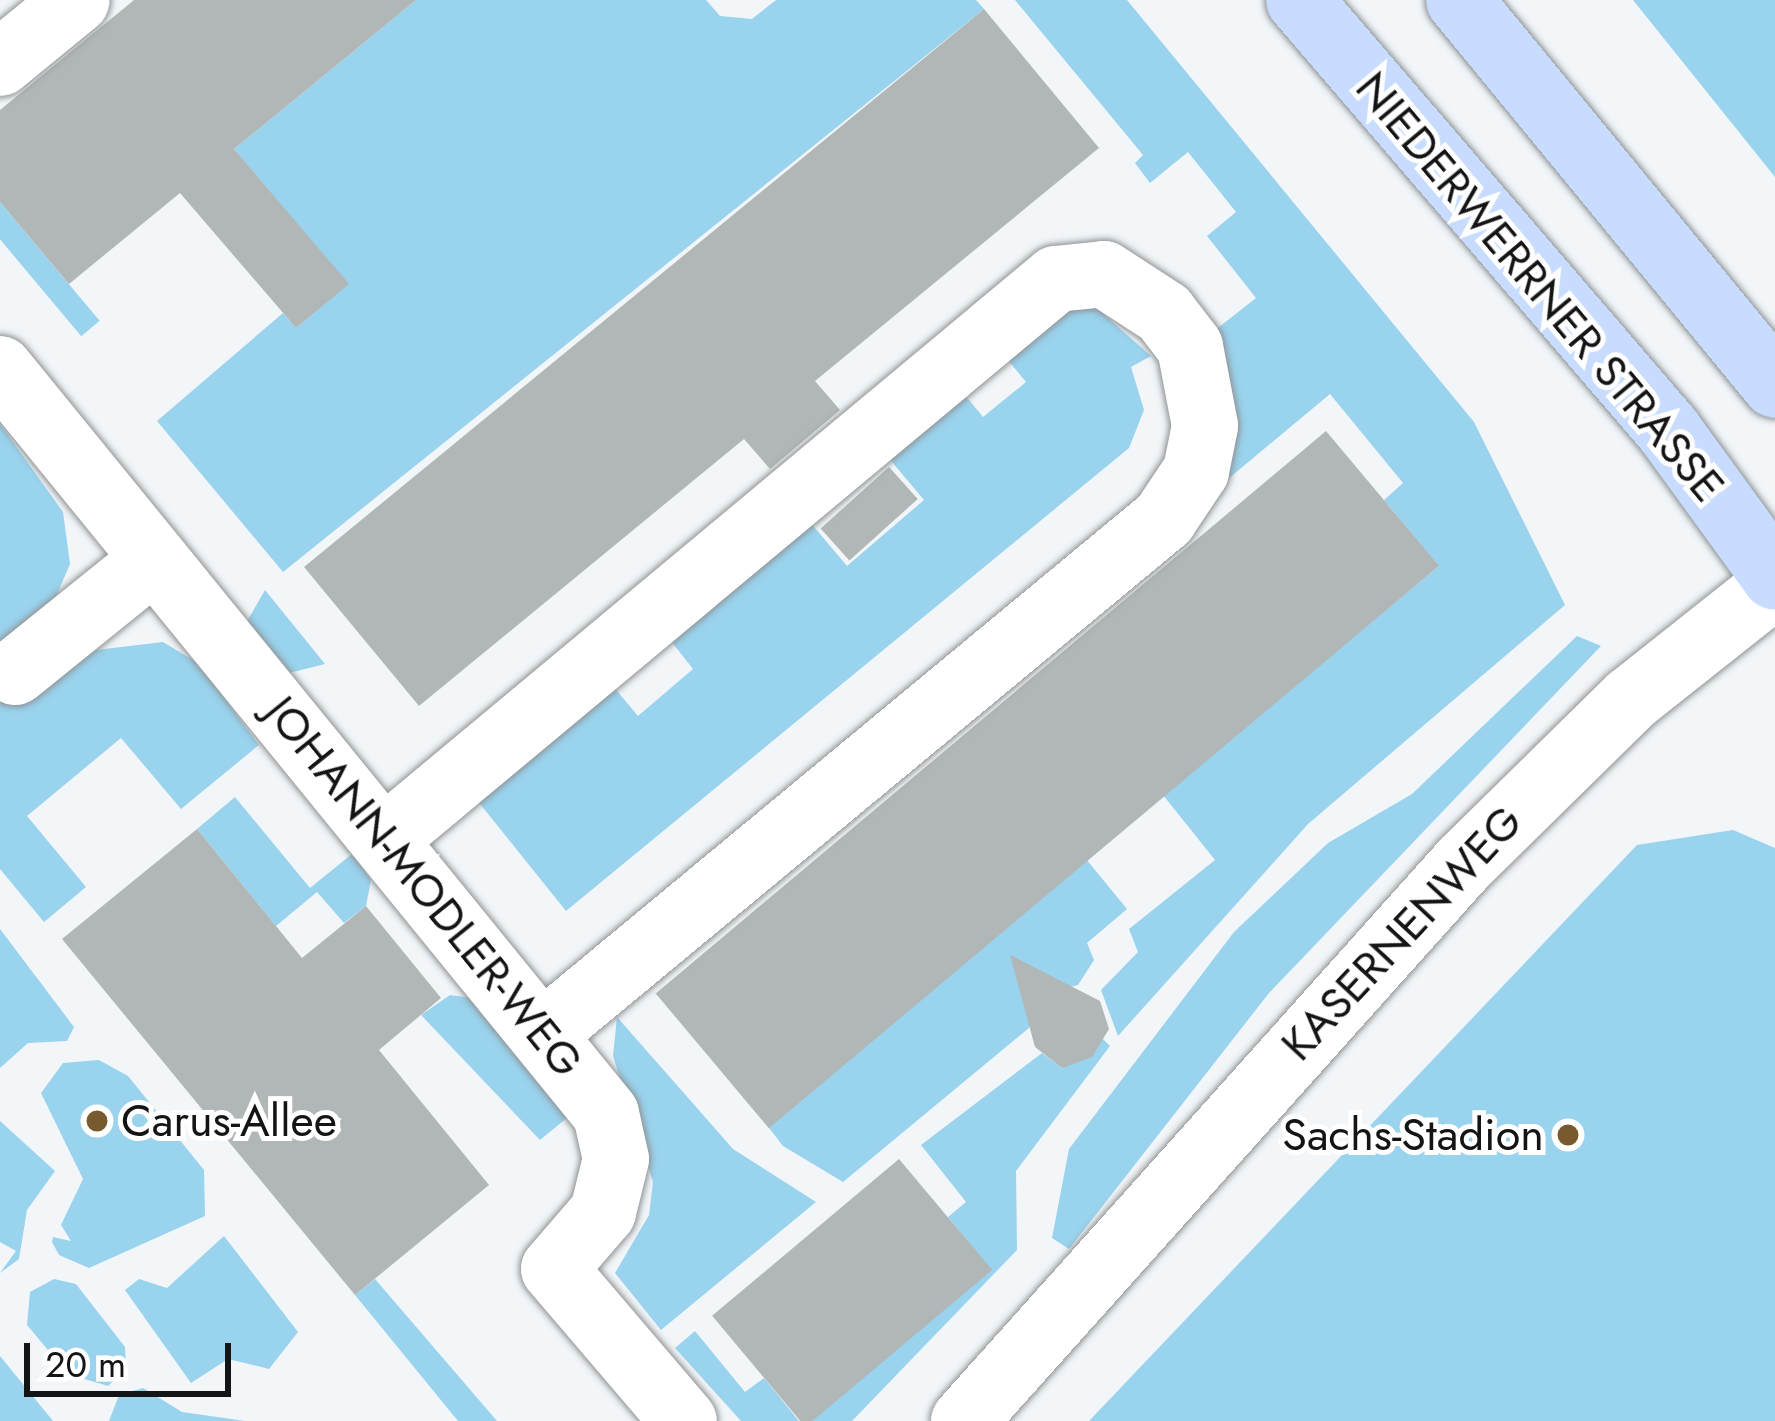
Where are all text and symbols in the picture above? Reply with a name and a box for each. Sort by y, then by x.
street label: NIEDERWERRNER STRASSE [1345,61,1735,513]
street label: JOHANN-MODLER-WEG [254,686,594,1088]
street label: KASERNENWEG [1270,794,1534,1072]
place label: Carus-Allee [121,1094,337,1148]
marker: Carus-Allee [84,1108,110,1134]
place label: Sachs-Stadion [1282,1108,1544,1162]
marker: Sachs-Stadion [1555,1122,1581,1148]
scale bar [30,1319,237,1393]
text: 20 m [45,1338,126,1390]

